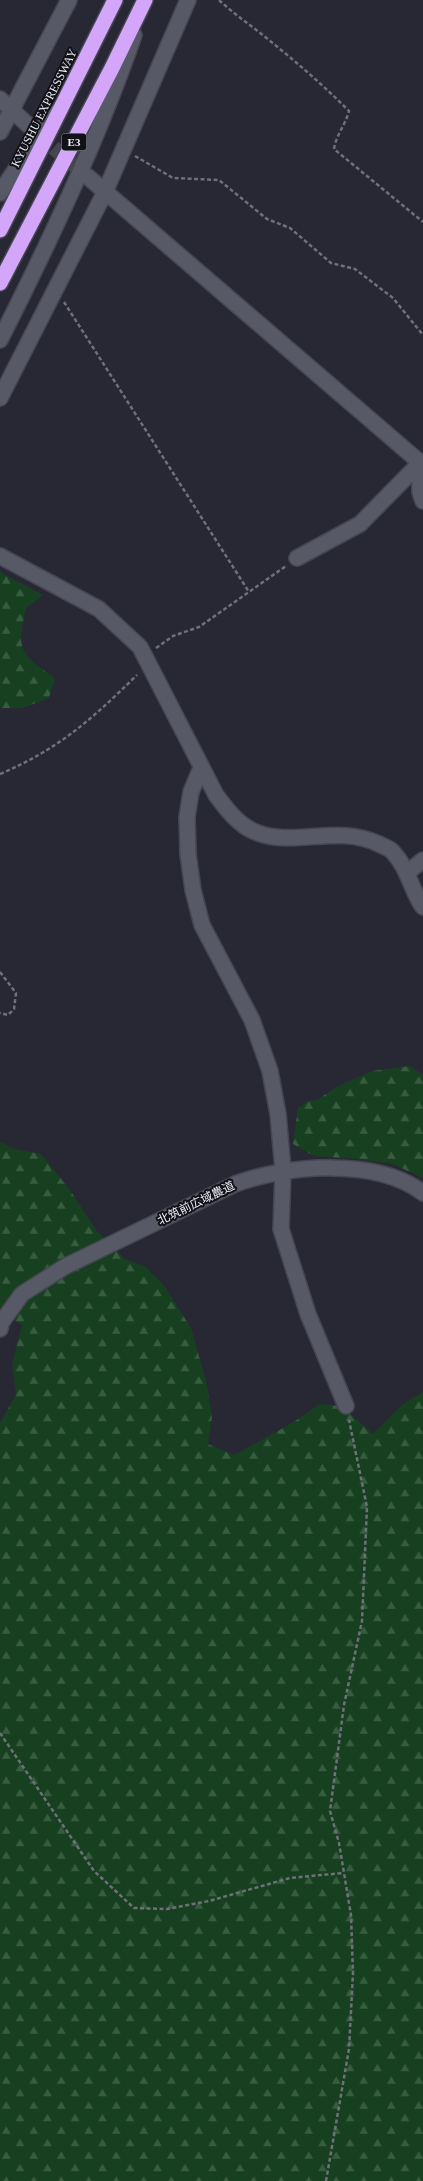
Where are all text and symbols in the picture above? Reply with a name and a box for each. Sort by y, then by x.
street label: KYUSHU EXPRESSWAY [8,46,80,169]
road number: E3 [62,134,86,150]
street label: 北筑前広域農道 [155,1178,237,1228]

